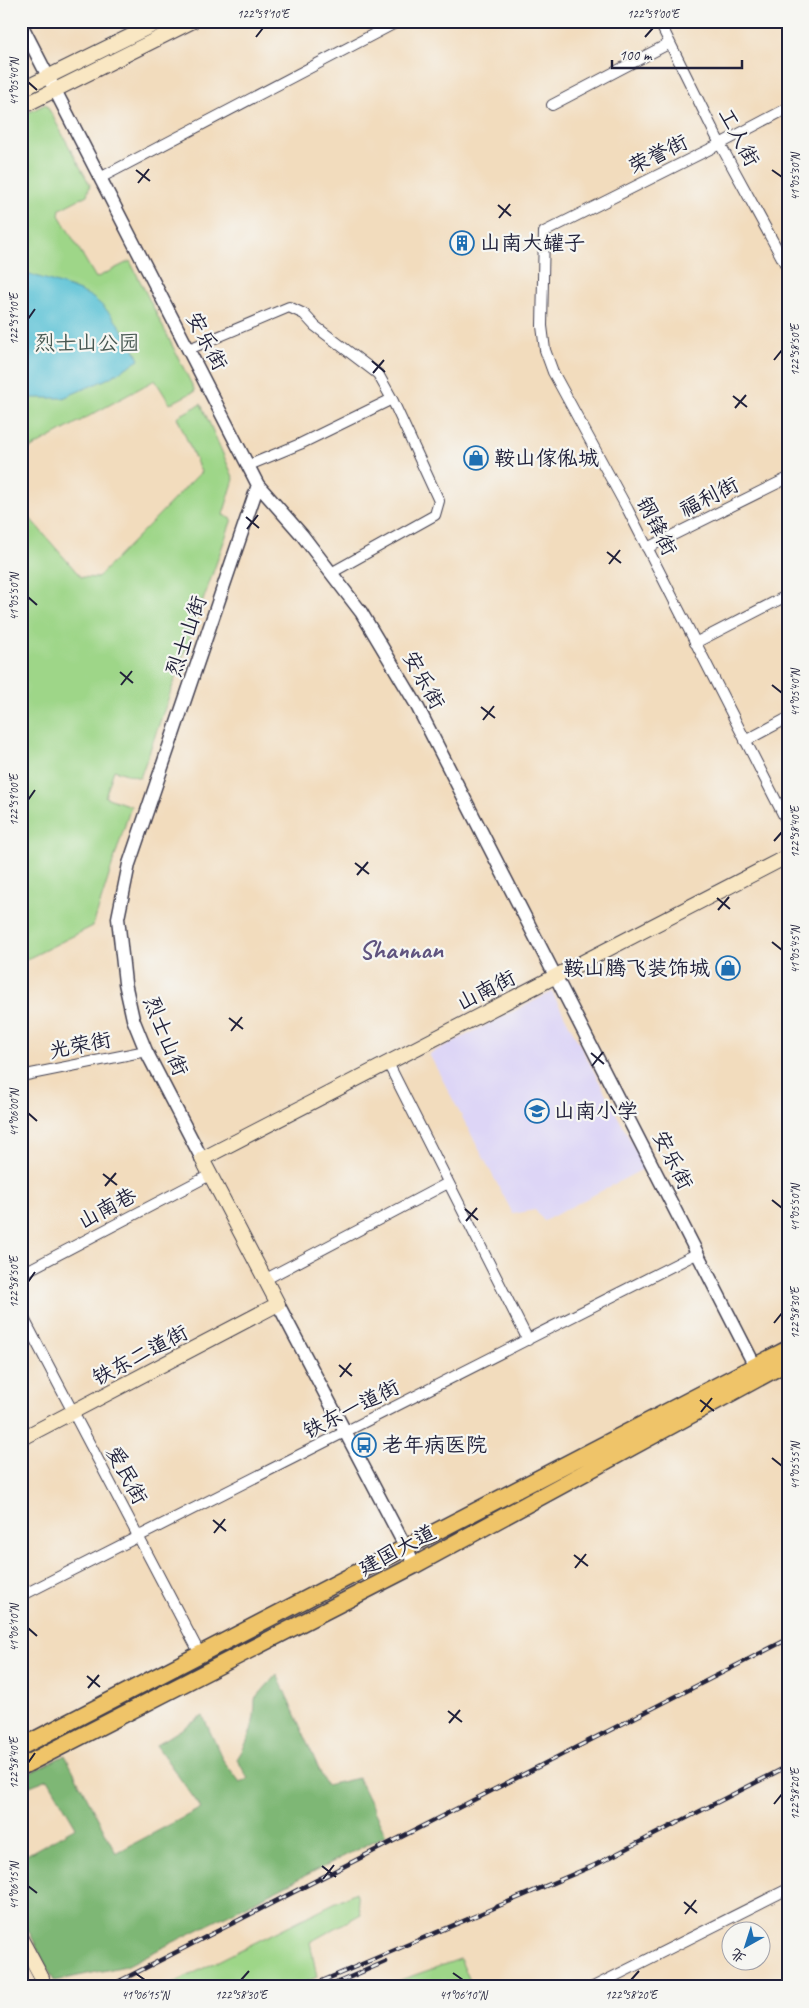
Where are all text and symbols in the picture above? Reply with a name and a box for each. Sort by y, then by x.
text: 122°59'10"E [237,6,291,22]
text: 122°59'00"E [627,6,681,22]
scale bar [612,38,742,70]
text: 100 m [619,46,653,65]
text: 41°05'40"N [6,57,22,106]
street label: 工人街 [713,103,765,171]
street label: 荣誉街 [624,129,692,179]
text: 41°05'30"N [787,152,803,201]
building icon: 山南大罐子 [449,230,475,256]
place label: 山南大罐子 [480,230,585,256]
text: 122°59'10"E [6,291,22,345]
street label: 安乐街 [181,307,233,375]
text: 122°58'50"E [787,322,803,376]
park label: 烈士山公园 [35,330,140,356]
shop icon: 鞍山傢俬城 [463,445,489,471]
place label: 鞍山傢俬城 [494,445,599,471]
street label: 福利街 [675,471,743,523]
street label: 钢锋街 [631,492,683,560]
text: 41°05'50"N [6,572,22,621]
street label: 烈士山街 [160,592,212,680]
street label: 安乐街 [397,646,451,714]
text: 41°05'40"N [787,668,803,717]
text: 122°59'00"E [6,772,22,826]
text: 122°58'40"E [787,804,803,858]
text: 41°05'45"N [787,925,803,974]
district label: Shannan [359,933,444,966]
place label: 鞍山腾飞装饰城 [563,955,710,981]
shop icon: 鞍山腾飞装饰城 [715,955,741,981]
street label: 山南街 [452,964,520,1016]
street label: 烈士山街 [138,992,194,1080]
street label: 光荣街 [47,1026,113,1064]
text: 41°06'00"N [6,1088,22,1137]
school or university icon: 山南小学 [524,1098,550,1124]
place label: 山南小学 [554,1098,638,1124]
street label: 安乐街 [647,1126,699,1194]
street label: 山南巷 [73,1182,141,1234]
text: 41°05'50"N [787,1183,803,1232]
text: 122°58'50"E [6,1254,22,1308]
text: 122°58'30"E [787,1285,803,1339]
street label: 铁东二道街 [88,1319,192,1391]
street label: 铁东一道街 [298,1374,404,1444]
bus stop icon: 老年病医院 [351,1432,377,1458]
place label: 老年病医院 [382,1432,487,1458]
street label: 爱民街 [101,1441,153,1509]
text: 41°05'55"N [787,1441,803,1490]
street label: 建国大道 [354,1519,440,1581]
text: 41°06'10"N [6,1603,22,1652]
text: 122°58'40"E [6,1735,22,1789]
text: 122°58'20"E [787,1766,803,1820]
text: 41°06'15"N [6,1861,22,1910]
north arrow [722,1920,772,1970]
text: 北 [727,1945,749,1967]
text: 41°06'15"N [121,1987,170,2003]
text: 122°58'30"E [215,1987,269,2003]
text: 41°06'10"N [439,1987,488,2003]
text: 122°58'20"E [605,1987,659,2003]

